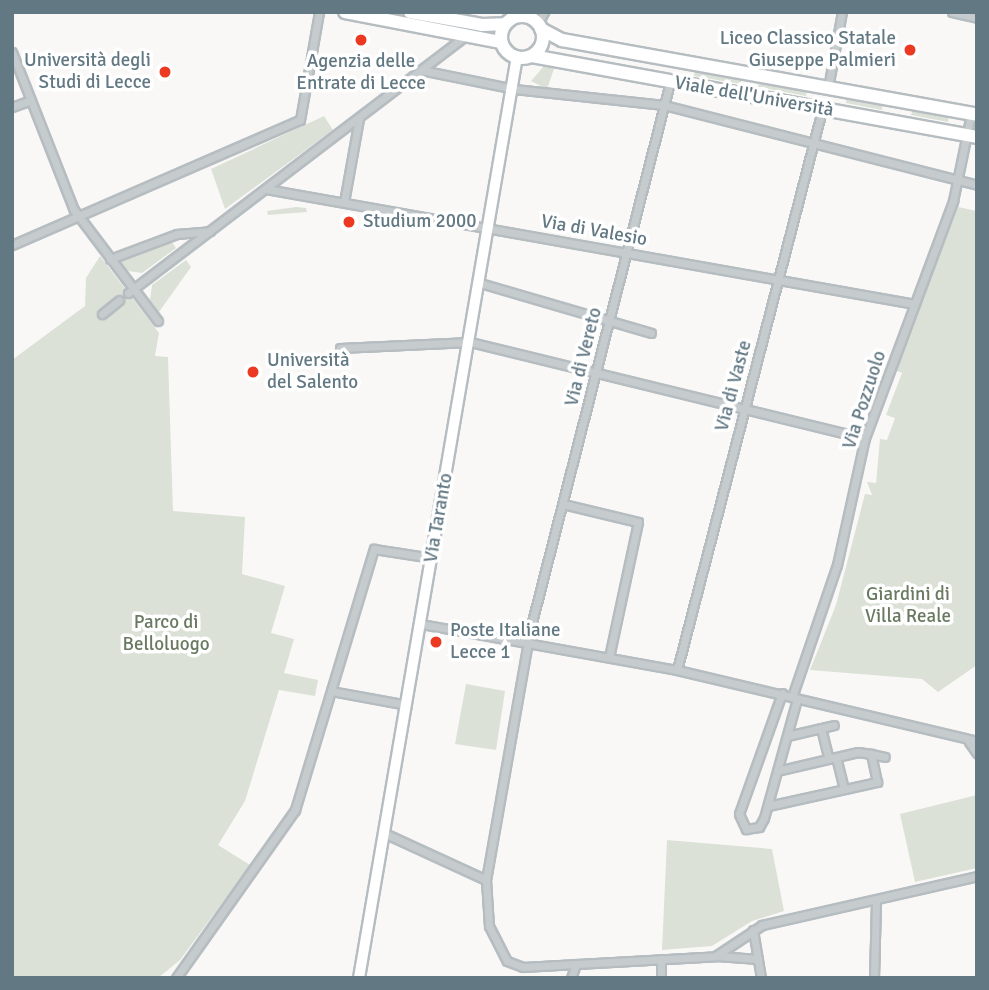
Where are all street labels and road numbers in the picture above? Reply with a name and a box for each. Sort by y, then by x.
street label: Viale dell'Università [673,72,835,122]
street label: Via di Valesio [539,210,649,252]
street label: Via di Vereto [561,305,607,409]
street label: Via di Vaste [711,338,757,434]
street label: Via Pozzuolo [838,348,892,452]
street label: Via Taranto [420,471,458,565]

